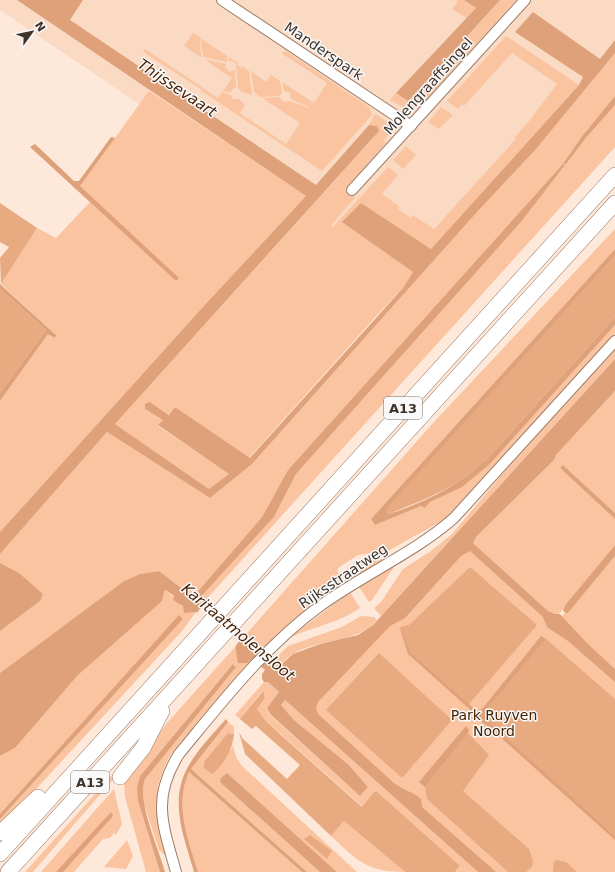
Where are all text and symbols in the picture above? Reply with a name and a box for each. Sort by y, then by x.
north arrow [12,12,52,52]
text: N [32,19,48,34]
street label: Manderspark [282,19,367,84]
street label: Molengraaffsingel [380,34,476,138]
water label: Thijssevaart [134,55,221,122]
road number: A13 [384,397,422,419]
street label: Rijksstraatweg [296,541,390,611]
water label: Karitaatmolensloot [178,580,299,685]
park label: Park Ruyven Noord [451,707,537,739]
road number: A13 [71,771,109,793]

